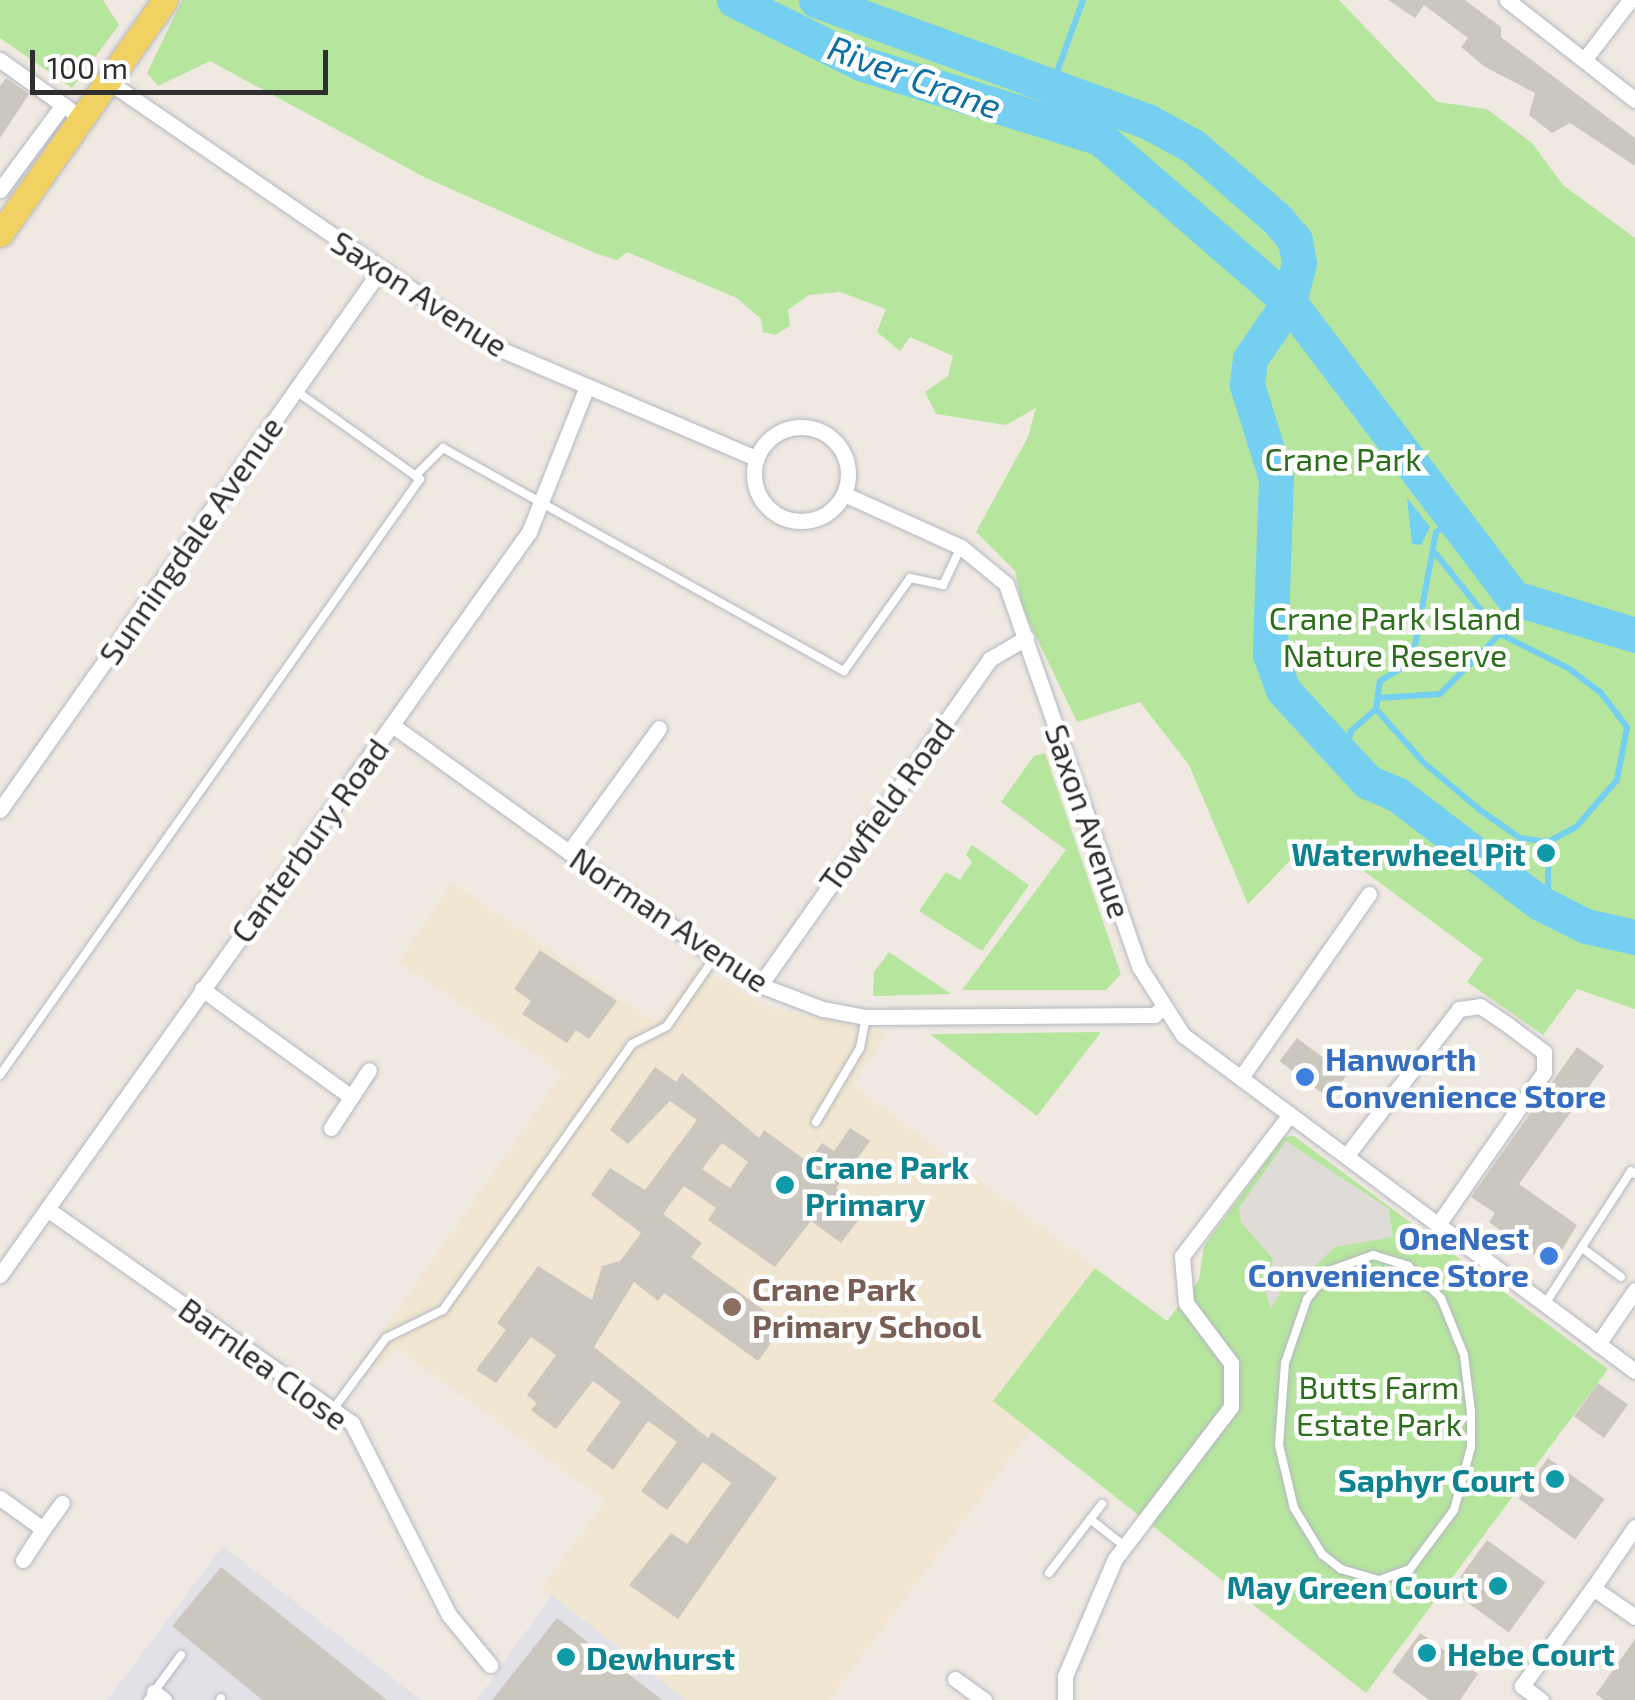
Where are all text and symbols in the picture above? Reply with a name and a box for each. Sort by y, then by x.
water label: River Crane [822,25,1008,127]
scale bar [35,30,332,92]
text: 100 m [47,49,128,85]
street label: Saxon Avenue [324,222,516,364]
street label: Sunningdale Avenue [90,408,290,672]
park label: Crane Park [1265,439,1421,477]
park label: Crane Park Island Nature Reserve [1269,599,1521,674]
street label: Towfield Road [810,710,962,898]
street label: Saxon Avenue [1038,719,1140,923]
street label: Canterbury Road [222,730,396,950]
place label: Waterwheel Pit [1290,834,1526,872]
street label: Norman Avenue [563,838,777,1000]
marker: Waterwheel Pit [1535,842,1557,864]
place label: Hanworth Convenience Store [1325,1040,1606,1115]
marker: Hanworth Convenience Store [1294,1066,1316,1088]
place label: Crane Park Primary [805,1148,969,1223]
marker: Crane Park Primary [774,1174,796,1196]
place label: OneNest Convenience Store [1248,1219,1529,1294]
marker: OneNest Convenience Store [1538,1245,1560,1267]
place label: Crane Park Primary School [752,1270,982,1345]
street label: Barnlea Close [172,1289,356,1437]
marker: Crane Park Primary School [721,1296,743,1318]
park label: Butts Farm Estate Park [1296,1368,1462,1443]
place label: Saphyr Court [1337,1460,1535,1498]
marker: Saphyr Court [1544,1468,1566,1490]
place label: May Green Court [1226,1567,1478,1605]
marker: May Green Court [1487,1575,1509,1597]
place label: Hebe Court [1447,1634,1615,1672]
place label: Dewhurst [586,1638,735,1676]
marker: Hebe Court [1416,1642,1438,1664]
marker: Dewhurst [555,1646,577,1668]

